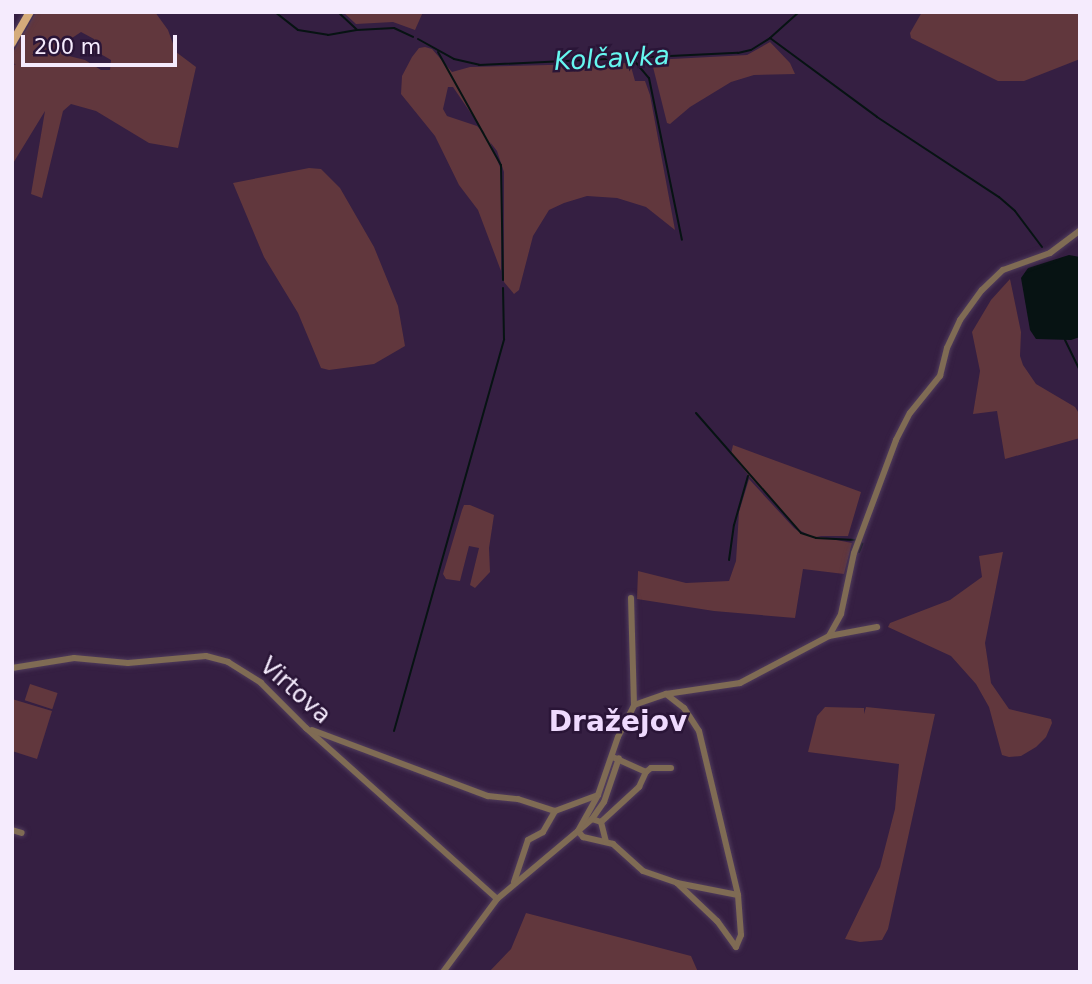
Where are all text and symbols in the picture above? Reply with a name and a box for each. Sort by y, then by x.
scale bar [24,21,180,65]
text: 200 m [34,35,101,59]
water label: Kolčavka [553,40,671,78]
street label: Virtova [254,652,336,730]
district label: Dražejov [549,705,687,739]

